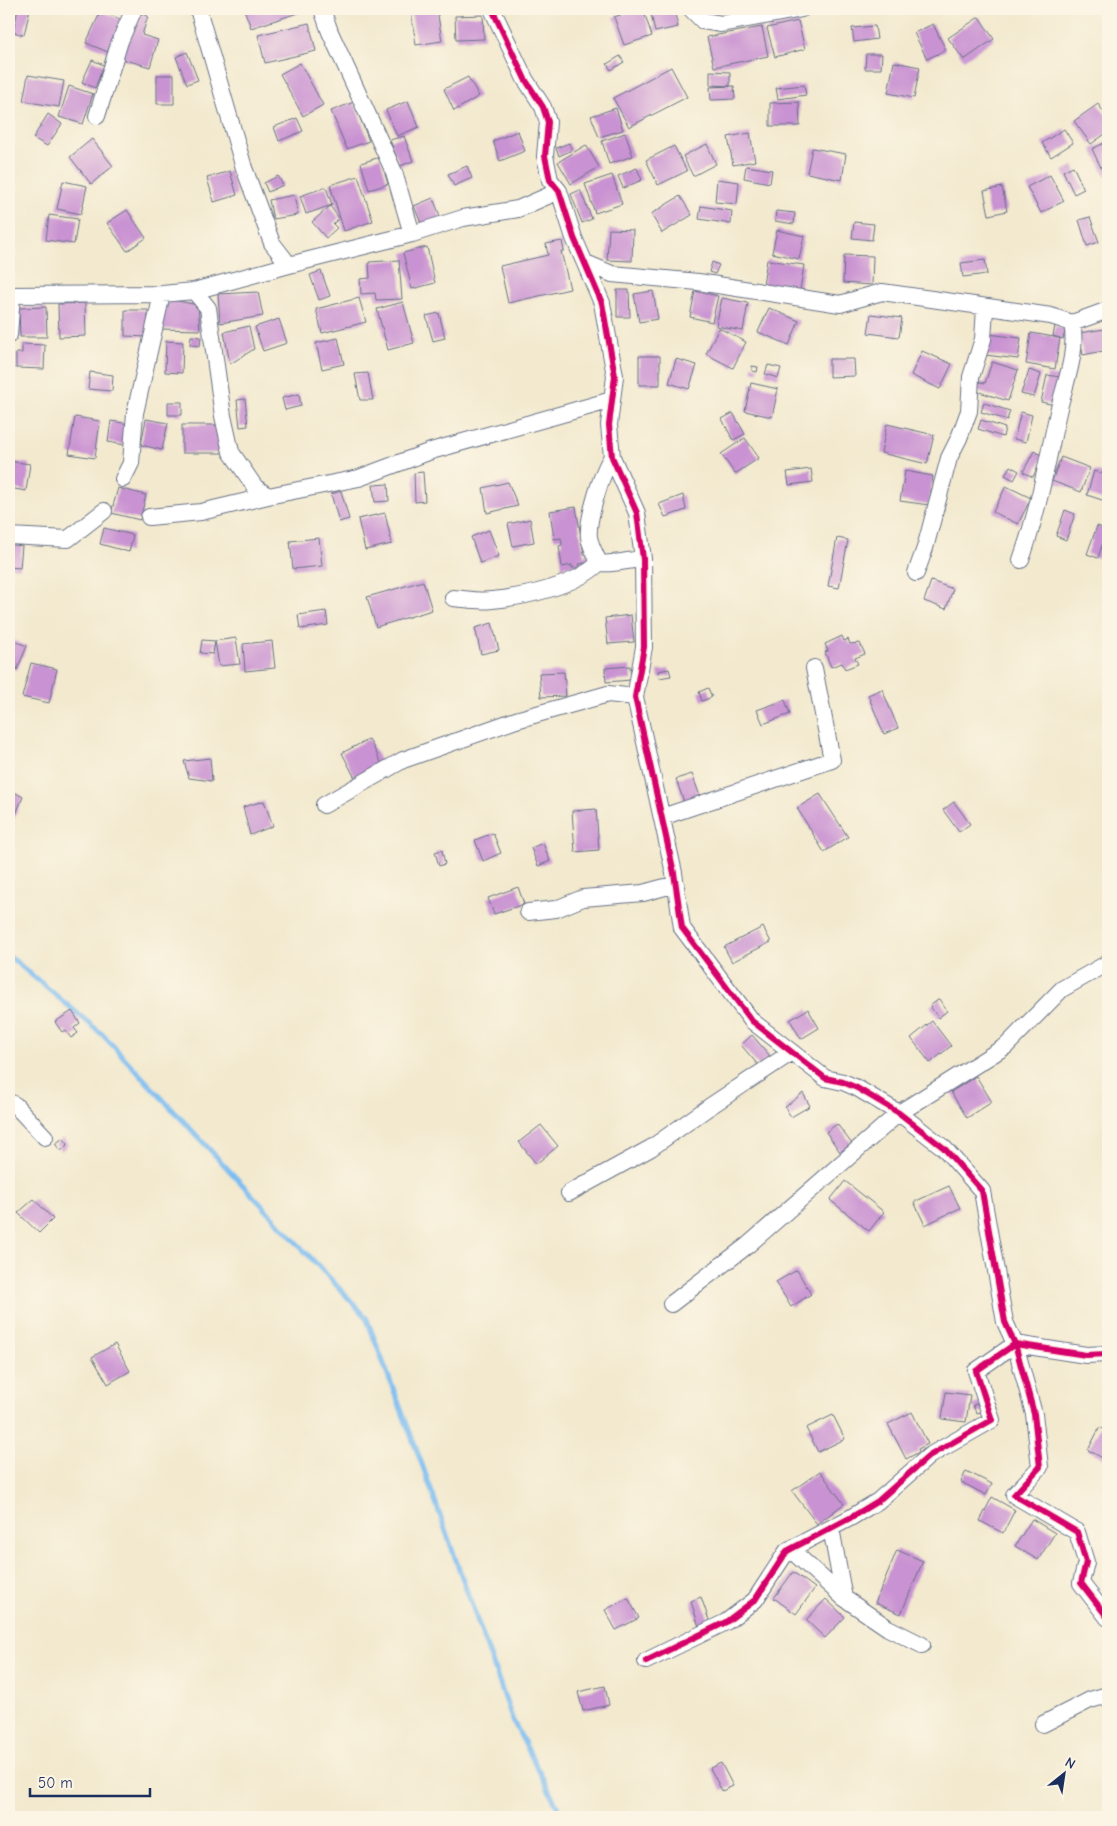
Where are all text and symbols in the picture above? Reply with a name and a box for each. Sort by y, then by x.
north arrow [1040,1748,1090,1798]
text: N [1062,1754,1078,1773]
scale bar [30,1766,150,1798]
text: 50 m [38,1774,73,1792]

